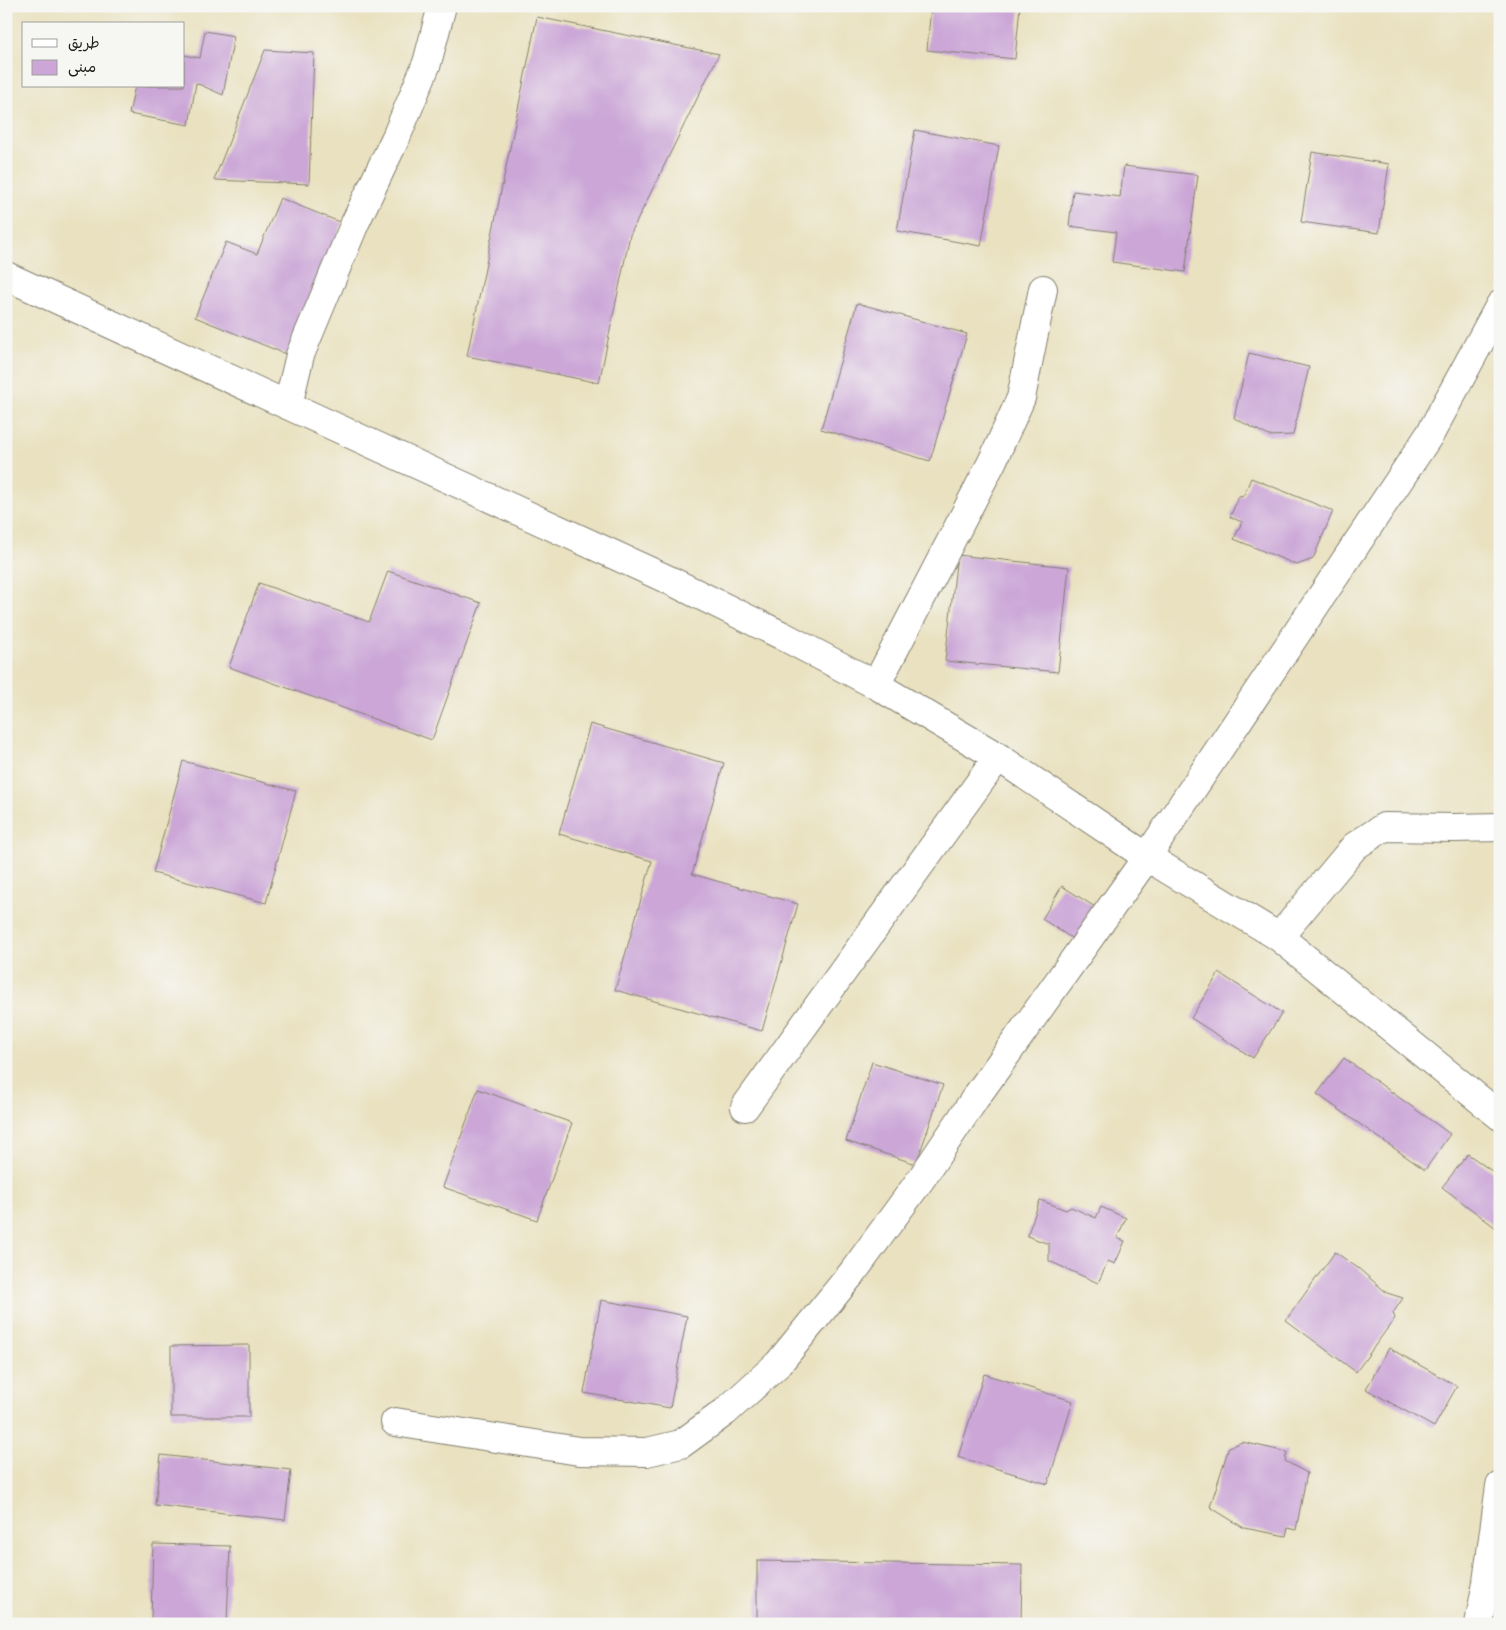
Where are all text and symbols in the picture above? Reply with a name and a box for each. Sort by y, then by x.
legend [22,22,185,88]
text: طريق [68,32,100,56]
text: مبنى [68,56,96,80]

